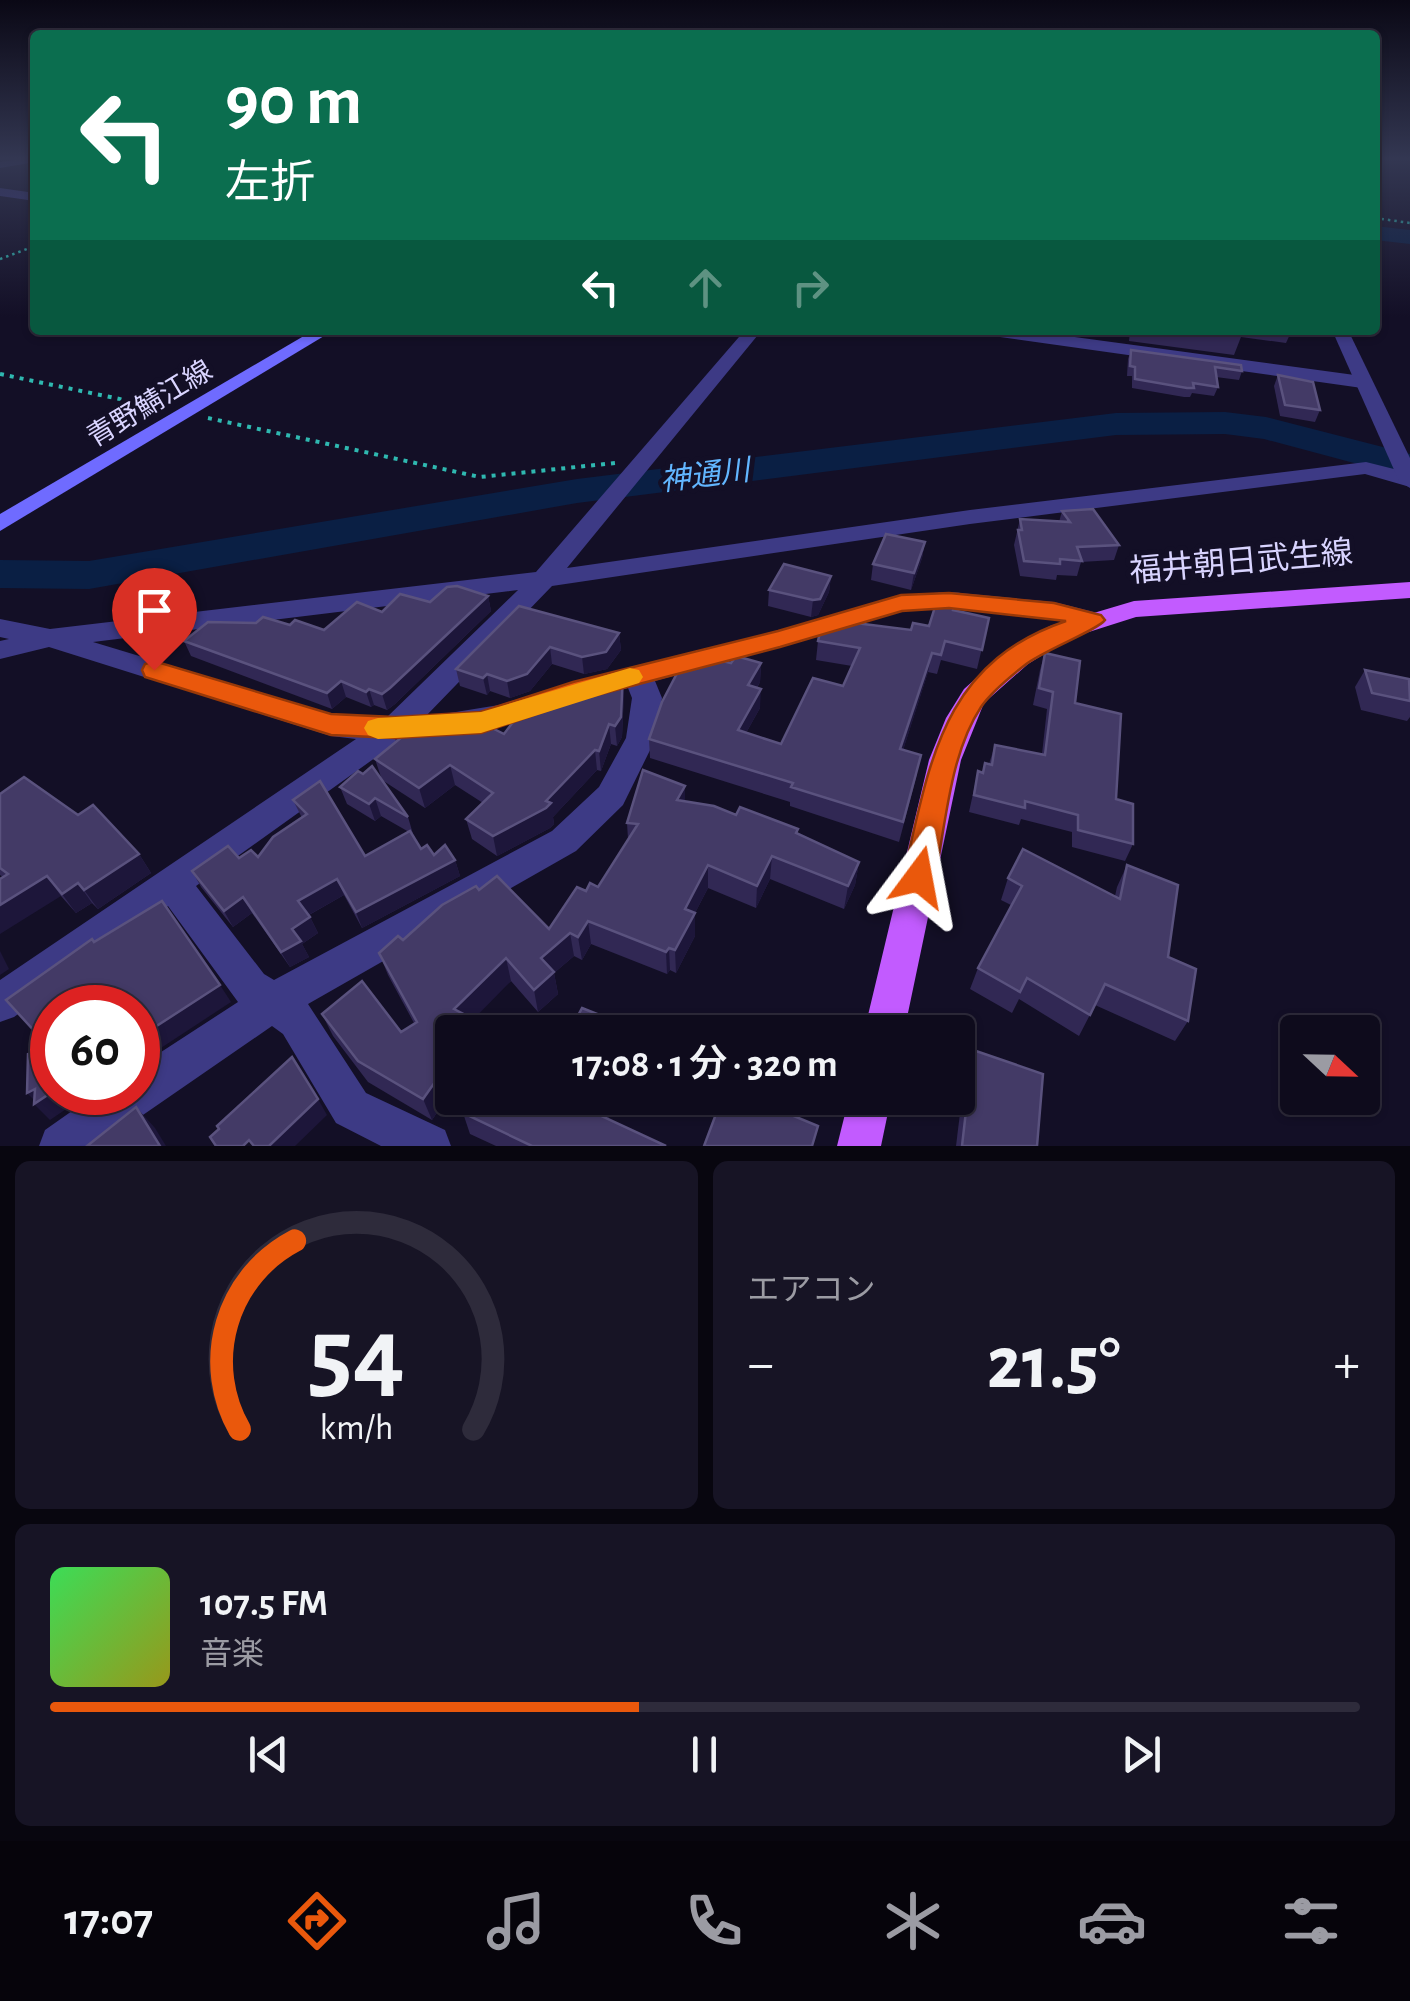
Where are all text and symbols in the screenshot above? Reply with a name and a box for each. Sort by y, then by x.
text: 90 m [225,67,362,137]
icon: left [60,70,190,200]
text: 左折 [225,161,315,206]
icon: left [573,260,628,315]
icon: ahead [678,260,733,315]
icon: right [783,260,838,315]
street label: 青野鯖江線 [82,355,217,453]
water label: 神通川 [658,453,755,496]
street label: 福井朝日武生線 [1128,534,1354,588]
pin [112,568,197,671]
icon: arrive [127,583,182,638]
position arrow [867,825,971,929]
speed limit sign: 60 [30,985,160,1115]
north arrow [1280,1015,1380,1115]
map controls [1280,1015,1380,1115]
text: 17:08 · 1 分 · 320 m [572,1046,838,1084]
text: エアコン [748,1274,876,1306]
text: 54 [308,1304,405,1408]
text: 21.5° [987,1327,1121,1402]
text: − [748,1337,774,1392]
text: + [1334,1337,1360,1392]
text: km/h [319,1410,393,1446]
text: 107.5 FM [200,1585,328,1623]
text: 音楽 [200,1638,264,1670]
icon: previous [241,1727,296,1782]
icon: pause [677,1727,732,1782]
icon: next [1114,1727,1169,1782]
icon: directions [282,1886,352,1956]
icon: music [481,1886,551,1956]
icon: phone [679,1886,749,1956]
icon: climate [878,1886,948,1956]
icon: car [1077,1886,1147,1956]
icon: filters [1276,1886,1346,1956]
text: 17:07 [64,1898,153,1943]

